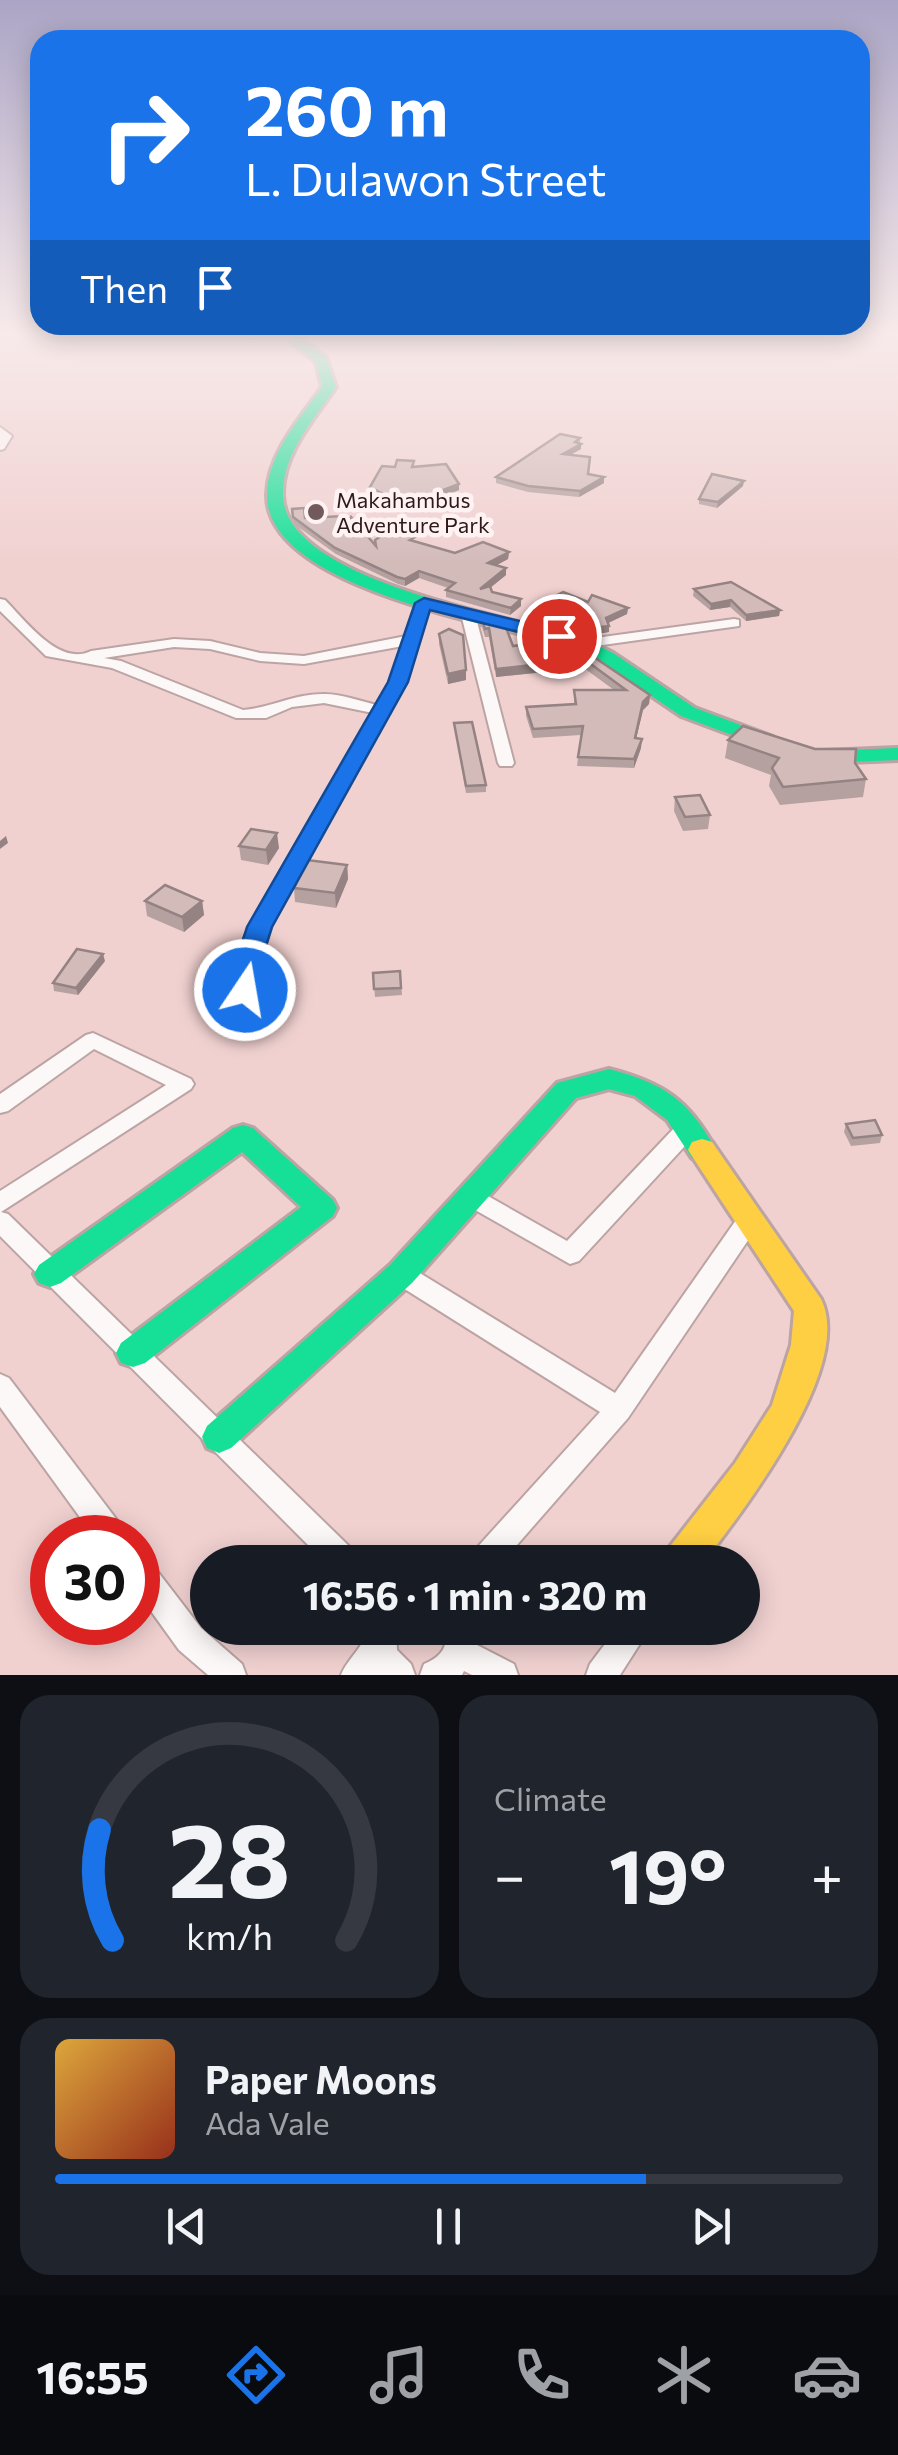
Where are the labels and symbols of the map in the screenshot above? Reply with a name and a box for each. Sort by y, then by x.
place label: Makahambus Adventure Park [336,486,490,538]
marker: Makahambus Adventure Park [305,501,327,523]
pin [517,594,602,679]
position arrow [193,938,297,1042]
speed limit sign: 30 [30,1515,160,1645]

